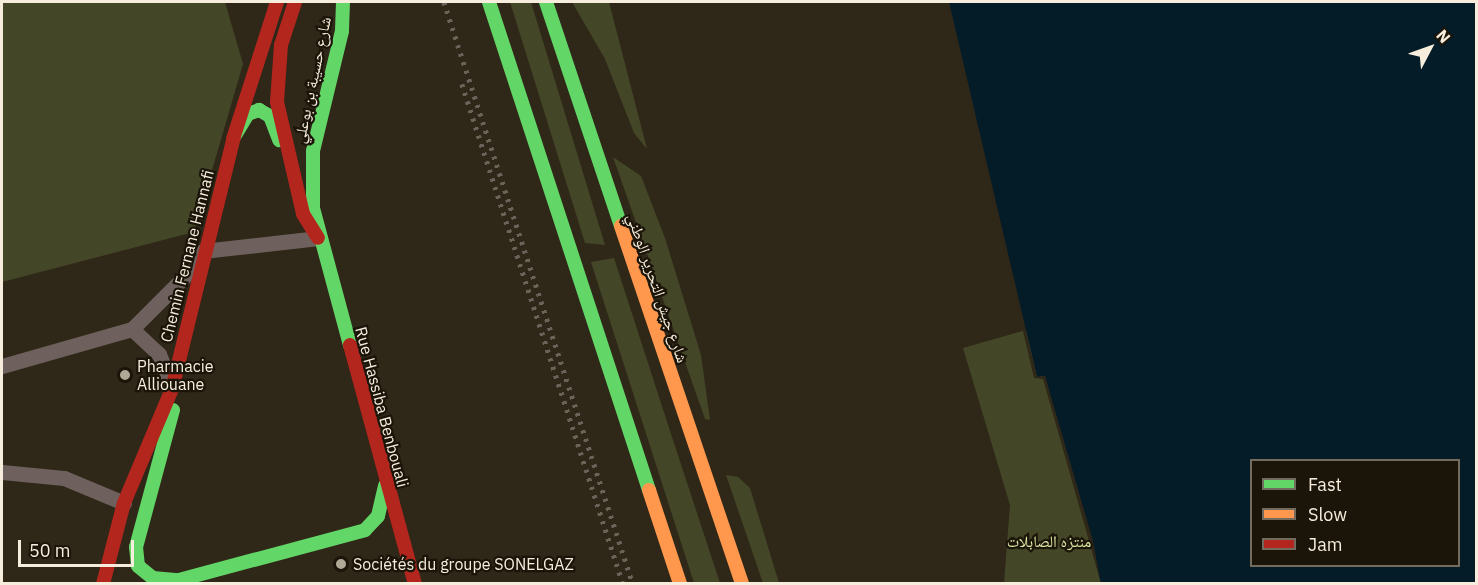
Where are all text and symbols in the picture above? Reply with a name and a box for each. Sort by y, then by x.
street label: شارع حسيبة بن بوعلي [289,15,335,145]
north arrow [1400,18,1460,78]
text: N [1432,25,1455,47]
street label: Chemin Fernane Hannafi [156,168,218,344]
street label: شارع جيش التحرير الوطني [623,211,693,365]
street label: Rue Hassiba Benbouali [351,325,413,489]
place label: Pharmacie Alliouane [137,356,214,394]
marker: Pharmacie Alliouane [118,368,132,382]
legend [1250,459,1460,567]
text: Fast [1308,473,1342,496]
text: Slow [1308,503,1347,526]
scale bar [21,528,136,566]
park label: منتزه الصابلات [1007,531,1091,551]
text: Jam [1308,533,1343,556]
text: 50 m [29,539,71,562]
place label: Sociétés du groupe SONELGAZ [353,554,574,574]
marker: Sociétés du groupe SONELGAZ [334,557,348,571]

